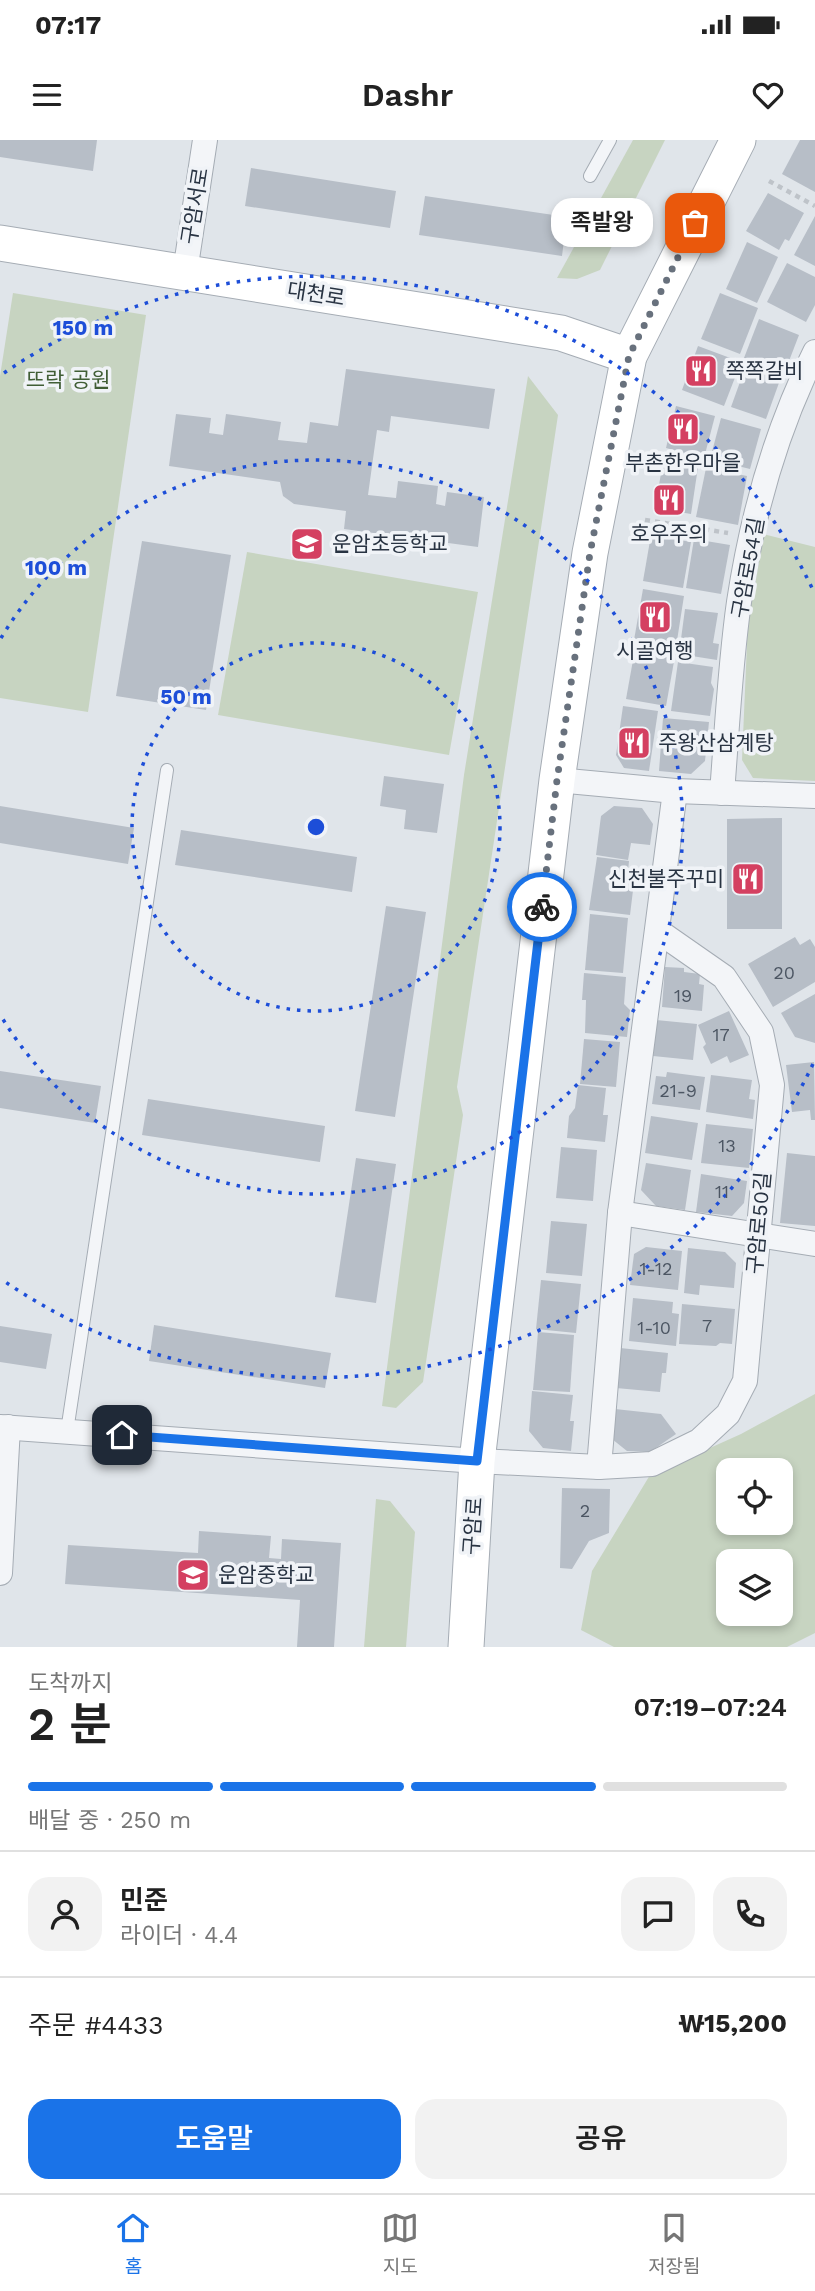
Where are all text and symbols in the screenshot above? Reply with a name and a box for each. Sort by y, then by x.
text: 07:17 [35,10,101,40]
icon: menu [28,76,66,114]
text: Dashr [362,76,453,114]
icon: heart [749,76,787,114]
street label: 구암서로 [176,166,213,246]
pin [665,193,725,253]
callout: 족발왕 [552,198,653,248]
icon: bag [676,204,714,242]
text: 족발왕 [570,209,634,236]
street label: 대천로 [285,277,347,310]
text: 150 m [53,315,113,340]
restaurant icon: 쪽쪽갈비 [682,352,720,390]
place label: 쪽쪽갈비 [726,358,803,383]
park label: 뜨락 공원 [26,367,110,392]
restaurant icon: 부촌한우마을 [664,410,702,448]
place label: 부촌한우마을 [625,450,741,475]
restaurant icon: 호우주의 [650,481,688,519]
street label: 구암로54길 [726,515,769,620]
place label: 호우주의 [630,521,708,546]
school or university icon: 운암초등학교 [288,525,326,563]
place label: 운암초등학교 [332,531,448,556]
text: 100 m [25,555,87,580]
restaurant icon: 시골여행 [636,598,674,636]
place label: 시골여행 [616,638,694,663]
text: 50 m [160,684,212,709]
restaurant icon: 주왕산삼계탕 [615,724,653,762]
place label: 주왕산삼계탕 [658,730,774,755]
centre of rings [304,815,328,839]
restaurant icon: 신천불주꾸미 [729,860,767,898]
place label: 신천불주꾸미 [608,866,724,891]
courier [507,872,577,942]
icon: bike [523,888,561,926]
house number: 20 [773,962,795,983]
house number: 19 [674,985,692,1006]
house number: 17 [712,1024,730,1045]
house number: 21-9 [659,1080,697,1101]
house number: 13 [718,1135,736,1156]
street label: 구암로50길 [742,1171,775,1275]
house number: 11 [715,1181,729,1202]
house number: 1-12 [640,1258,672,1279]
house number: 7 [702,1315,712,1336]
house number: 1-10 [637,1317,671,1338]
pin [92,1405,152,1465]
icon: home [103,1416,141,1454]
map controls [716,1458,793,1626]
button: locate [716,1458,793,1535]
street label: 구암로 [458,1496,487,1556]
house number: 2 [580,1500,590,1521]
button: layers [716,1549,793,1626]
school or university icon: 운암중학교 [174,1556,212,1594]
place label: 운암중학교 [218,1562,315,1587]
text: 도착까지 [28,1670,113,1697]
text: 07:19–07:24 [634,1692,787,1722]
text: 2 분 [28,1697,112,1751]
text: 배달 중 · 250 m [28,1807,191,1834]
button: person [28,1877,102,1951]
button: chat [621,1877,695,1951]
button: phone [713,1877,787,1951]
text: 민준 [120,1885,168,1915]
text: 라이더 · 4.4 [120,1922,238,1949]
text: ₩15,200 [678,2008,787,2038]
text: 주문 #4433 [28,2010,163,2040]
button: 도움말 [28,2099,401,2179]
button: 공유 [415,2099,787,2179]
tab: 홈 [114,2209,152,2278]
tab: 지도 [381,2209,419,2278]
tab: 저장됨 [648,2209,701,2278]

